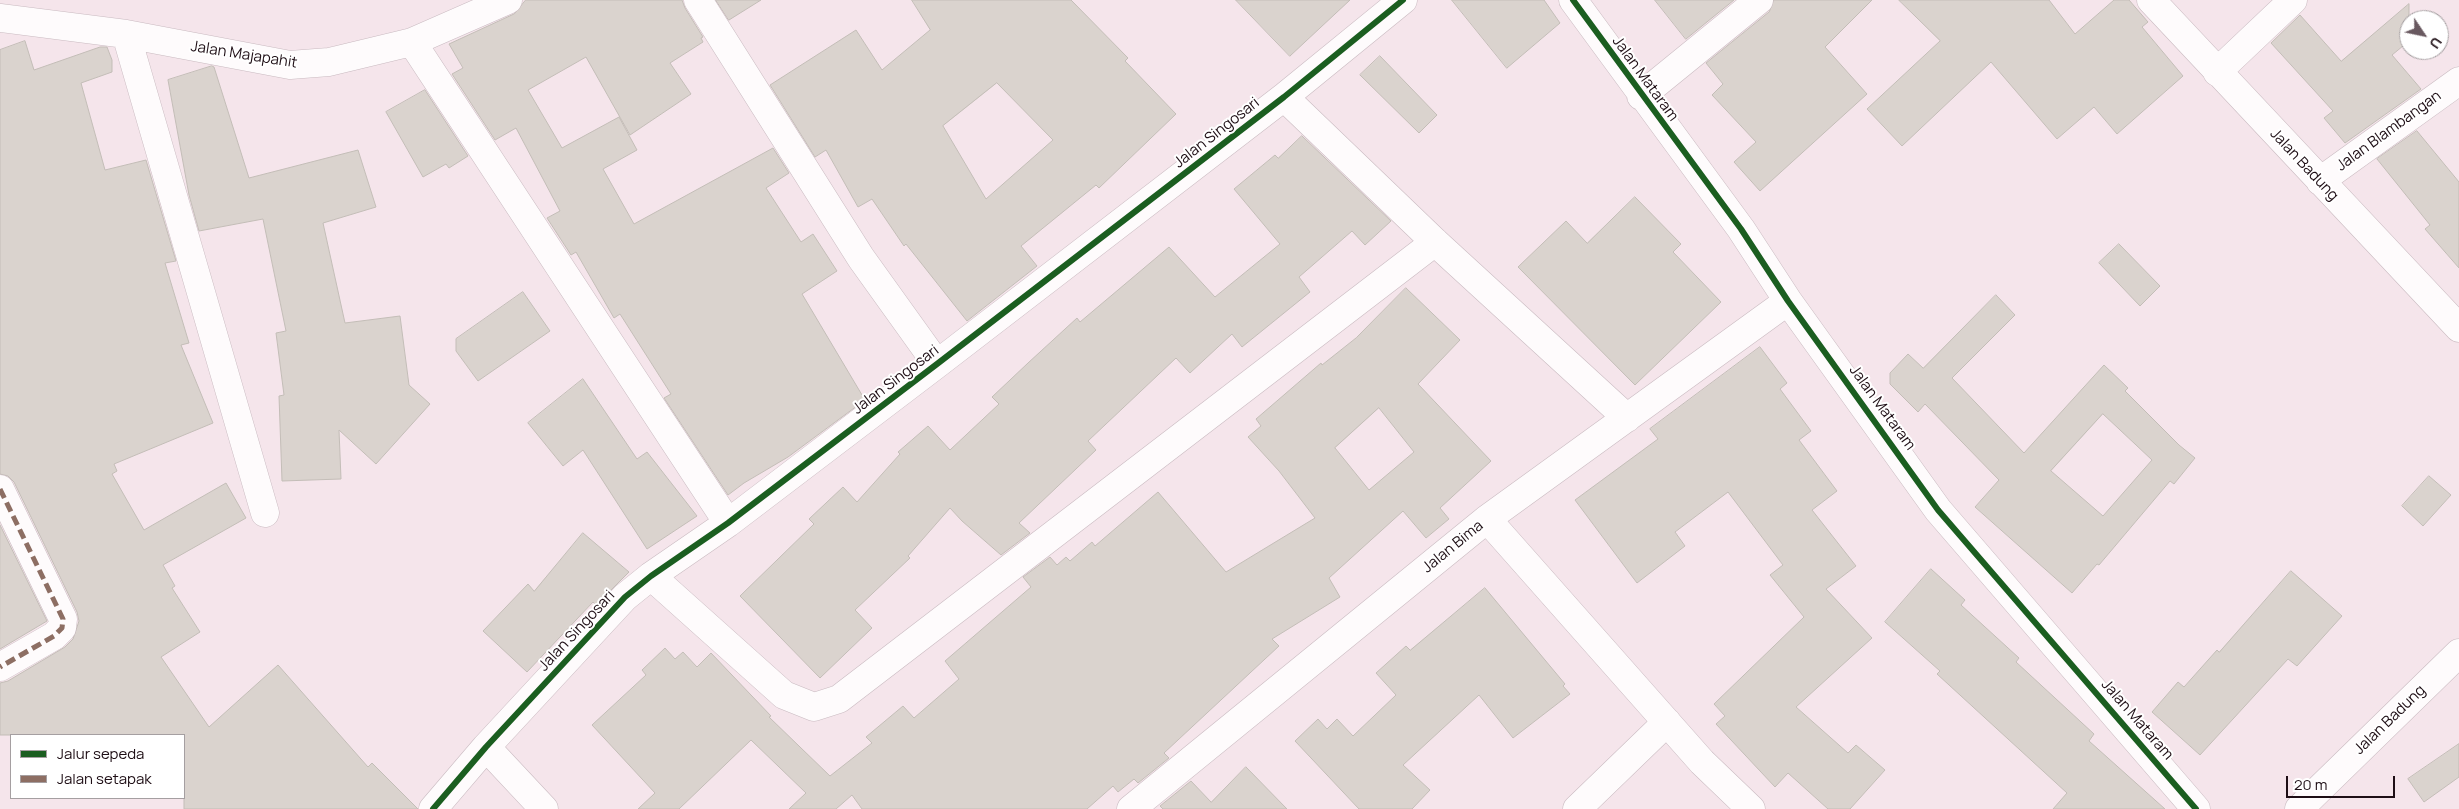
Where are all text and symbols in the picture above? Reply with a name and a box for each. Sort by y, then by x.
north arrow [2399,10,2449,60]
street label: Jalan Mataram [1608,33,1682,125]
text: U [2425,34,2447,53]
street label: Jalan Majapahit [189,38,299,72]
street label: Jalan Blambangan [2333,87,2445,175]
street label: Jalan Singosari [1171,94,1263,172]
street label: Jalan Badung [2266,125,2342,205]
street label: Jalan Singosari [849,342,943,418]
street label: Jalan Mataram [1845,362,1919,454]
street label: Jalan Bima [1419,517,1487,577]
street label: Jalan Singosari [535,587,619,675]
street label: Jalan Mataram [2097,676,2177,764]
street label: Jalan Badung [2351,682,2429,758]
legend [10,734,185,799]
text: Jalur sepeda [57,743,144,764]
scale bar [2289,766,2398,798]
text: Jalan setapak [57,768,152,789]
text: 20 m [2294,774,2327,795]

